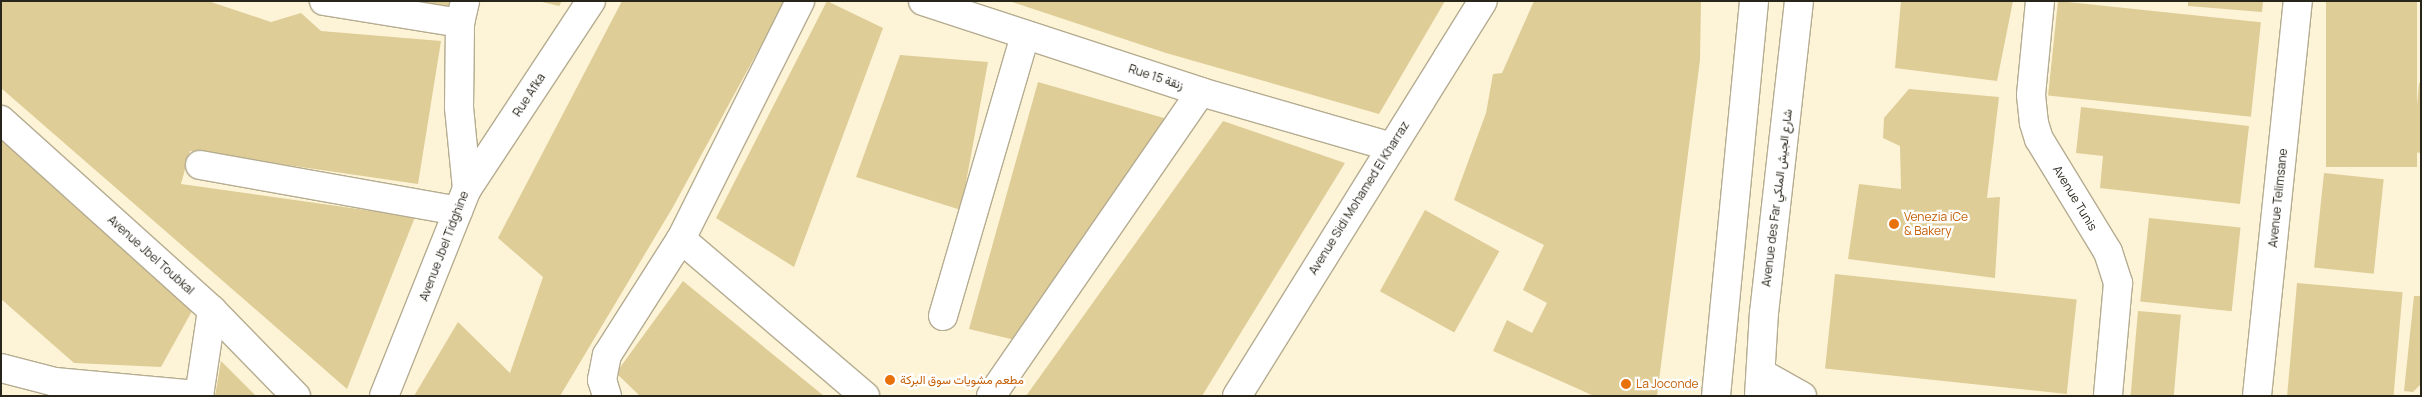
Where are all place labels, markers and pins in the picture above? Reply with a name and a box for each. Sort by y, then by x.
place label: Venezia iCe & Bakery [1904,210,1968,238]
marker: Venezia iCe & Bakery [1888,218,1900,230]
place label: مطعم مشويات سوق البركة [900,373,1024,387]
marker: مطعم مشويات سوق البركة [884,374,896,386]
place label: La Joconde [1636,377,1699,391]
marker: La Joconde [1620,378,1632,390]

